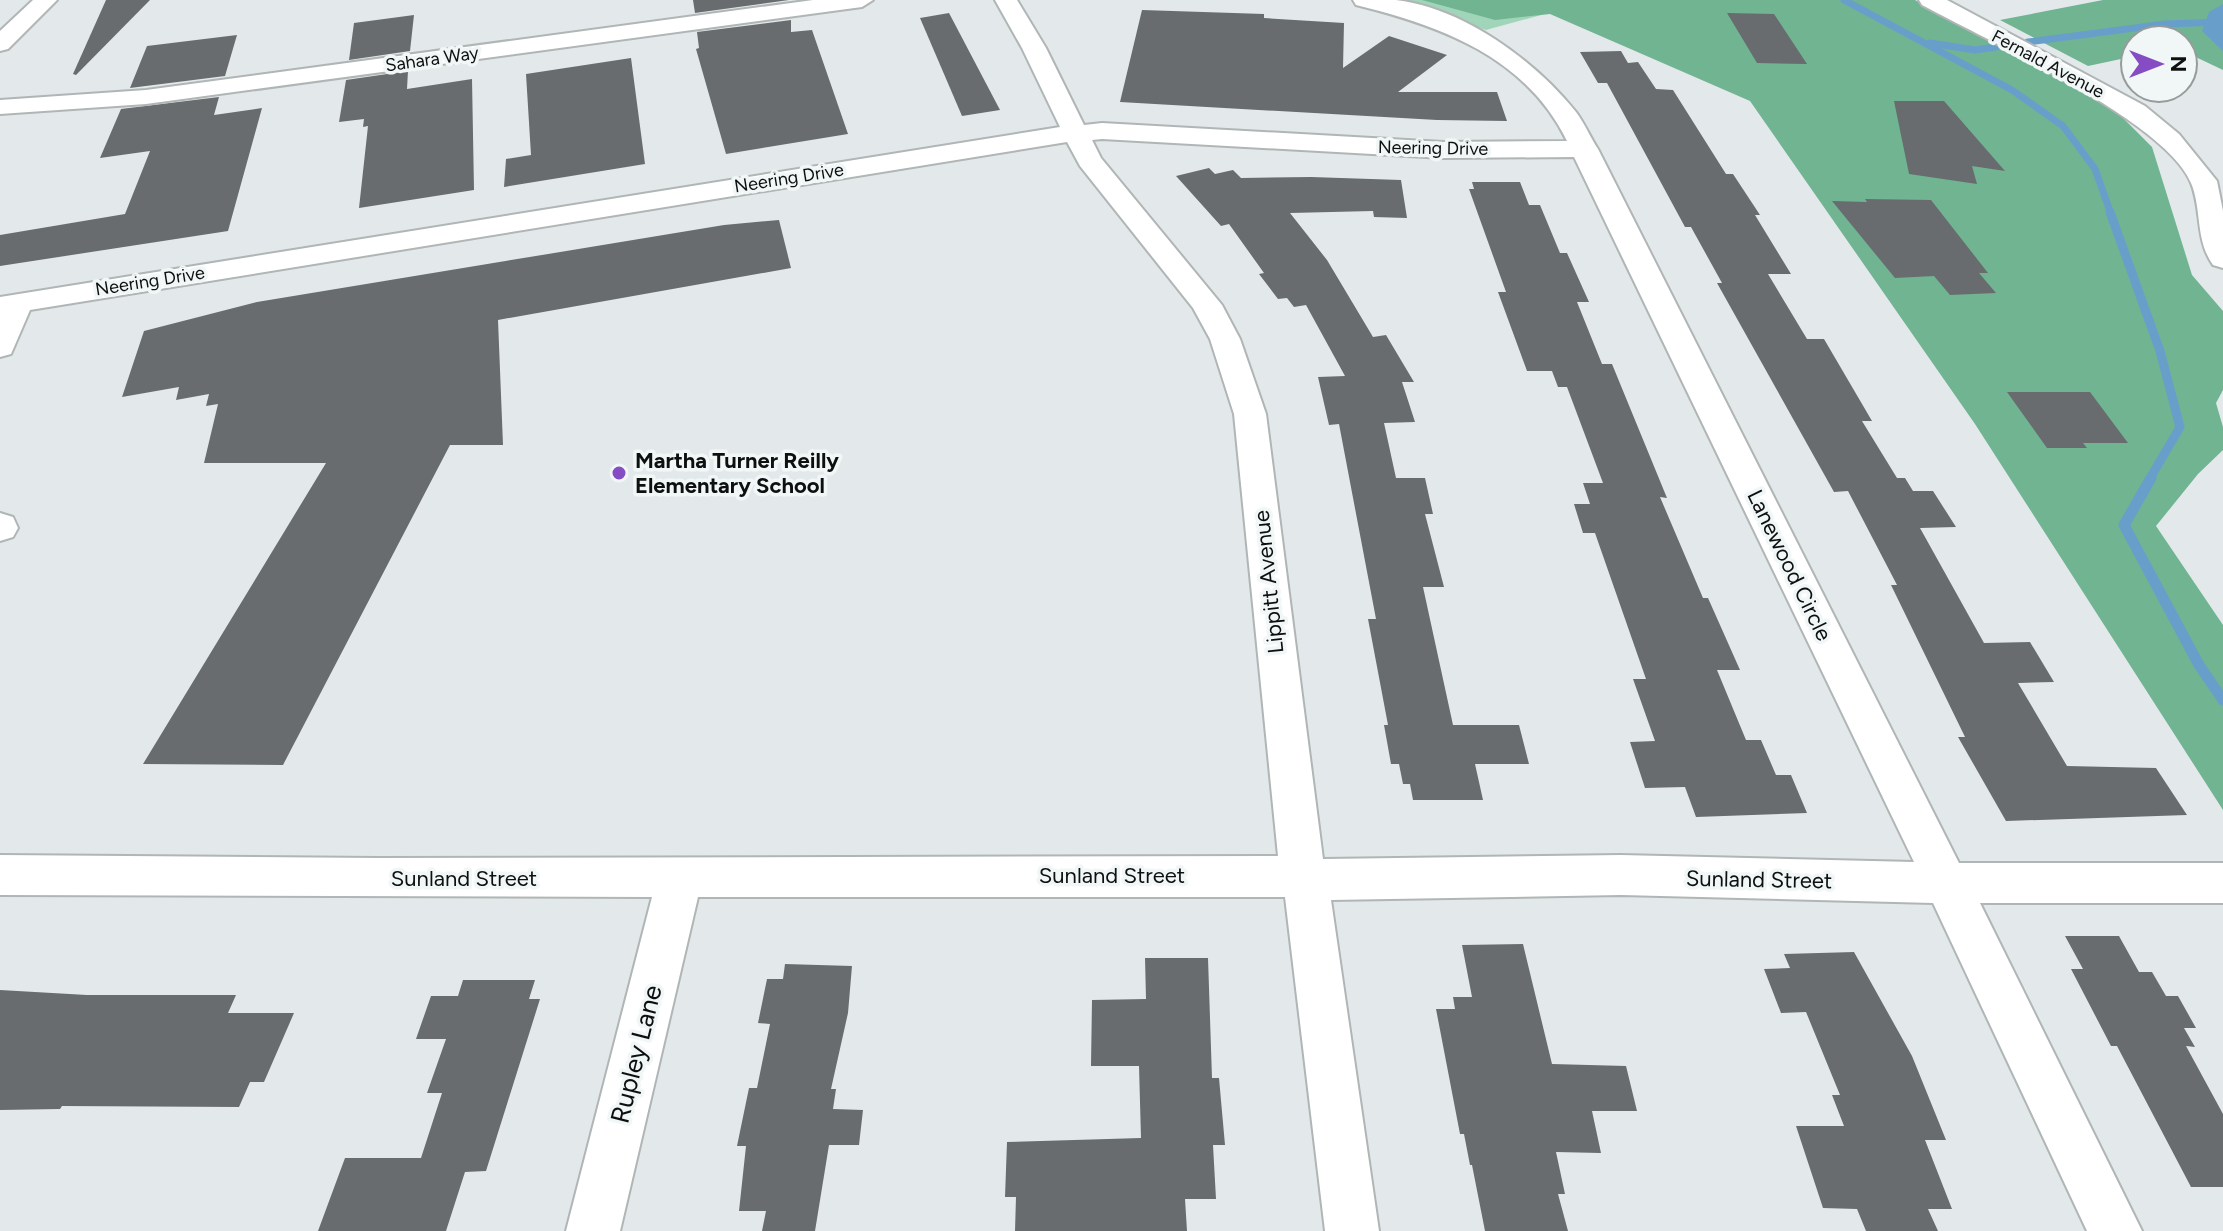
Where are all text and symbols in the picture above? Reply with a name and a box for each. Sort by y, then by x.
north arrow [2119,24,2199,104]
street label: Fernald Avenue [1988,25,2108,103]
street label: Sahara Way [384,41,481,76]
text: N [2165,55,2192,73]
street label: Neering Drive [1378,136,1489,160]
street label: Neering Drive [733,158,845,198]
street label: Neering Drive [94,261,206,301]
place label: Martha Turner Reilly Elementary School [635,447,839,499]
marker: Martha Turner Reilly Elementary School [610,464,628,482]
street label: Lanewood Circle [1741,485,1838,645]
street label: Lippitt Avenue [1248,509,1289,655]
street label: Sunland Street [1039,862,1185,889]
street label: Sunland Street [391,865,537,892]
street label: Sunland Street [1686,865,1832,894]
street label: Rupley Lane [603,982,669,1126]

